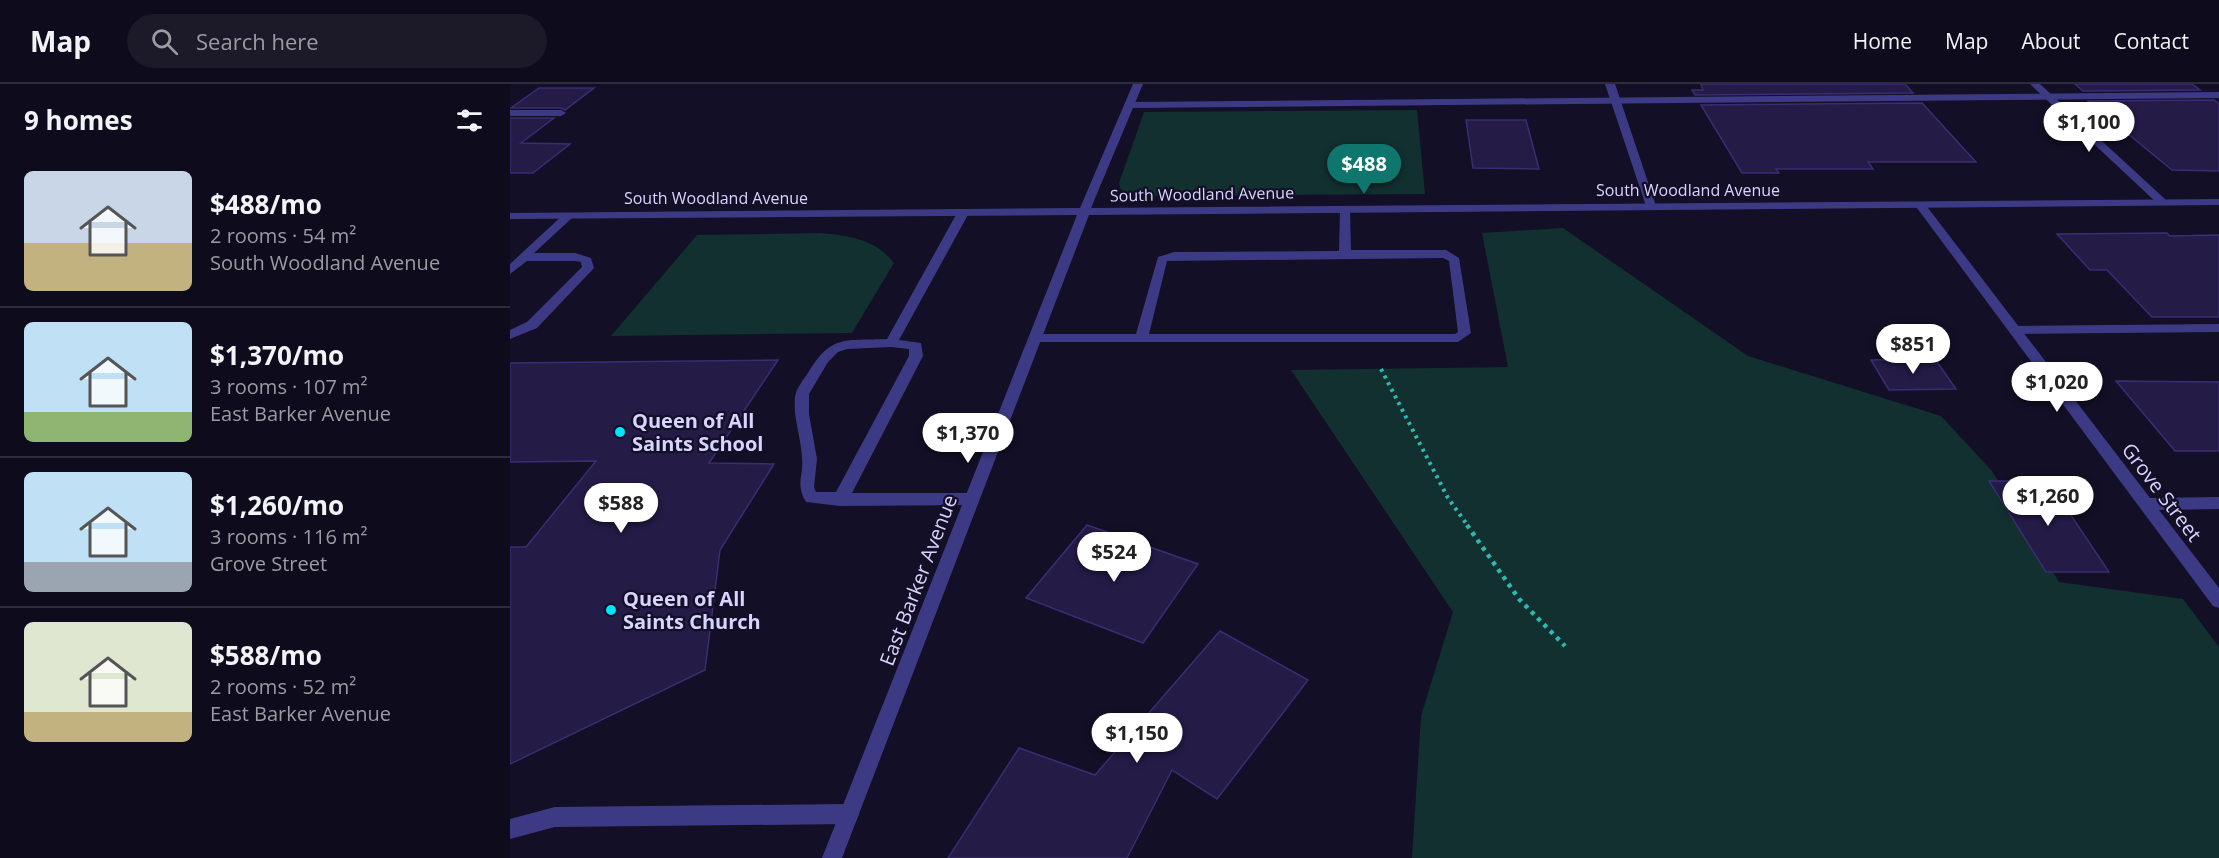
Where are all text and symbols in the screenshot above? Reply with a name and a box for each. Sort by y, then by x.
search box [127,14,547,68]
text: Map [30,22,91,60]
icon: search [148,25,181,58]
text: Search here [196,26,319,56]
text: Home [1853,27,1912,55]
text: Map [1945,27,1988,55]
text: About [2021,27,2081,55]
text: Contact [2114,27,2189,55]
text: 9 homes [24,102,133,138]
pin: $1,100 [2040,102,2138,153]
icon: filters [453,104,486,137]
text: $1,100 [2058,108,2120,135]
pin: $488 [1328,144,1400,195]
text: $488 [1341,150,1387,177]
street label: South Woodland Avenue [1596,179,1780,201]
street label: South Woodland Avenue [1110,181,1294,207]
text: $488/mo [210,186,322,222]
street label: South Woodland Avenue [624,187,808,209]
icon: home [72,195,144,267]
text: 2 rooms · 54 m² [210,222,356,249]
text: South Woodland Avenue [210,249,440,276]
pin: $851 [1877,324,1949,375]
text: $851 [1890,330,1936,357]
text: $1,370/mo [210,337,344,373]
icon: home [72,346,144,418]
pin: $1,020 [2008,362,2106,413]
text: $1,020 [2026,368,2088,395]
text: 3 rooms · 107 m² [210,373,368,400]
text: East Barker Avenue [210,400,391,427]
place label: Queen of All Saints School [632,407,763,457]
pin: $1,370 [919,413,1017,464]
text: $1,370 [937,419,999,446]
marker: Queen of All Saints School [613,425,627,439]
street label: Grove Street [2116,437,2208,547]
pin: $1,260 [1999,476,2097,527]
text: $1,260 [2017,482,2079,509]
pin: $588 [585,483,657,534]
text: $1,260/mo [210,487,344,523]
text: $588 [598,489,644,516]
street label: East Barker Avenue [873,491,963,669]
icon: home [72,496,144,568]
text: 3 rooms · 116 m² [210,523,368,550]
pin: $524 [1078,532,1150,583]
text: $524 [1091,538,1137,565]
text: Grove Street [210,550,327,577]
place label: Queen of All Saints Church [623,585,761,635]
marker: Queen of All Saints Church [604,603,618,617]
text: $588/mo [210,637,322,673]
icon: home [72,646,144,718]
text: 2 rooms · 52 m² [210,673,356,700]
text: East Barker Avenue [210,700,391,727]
pin: $1,150 [1088,713,1186,764]
text: $1,150 [1106,719,1168,746]

